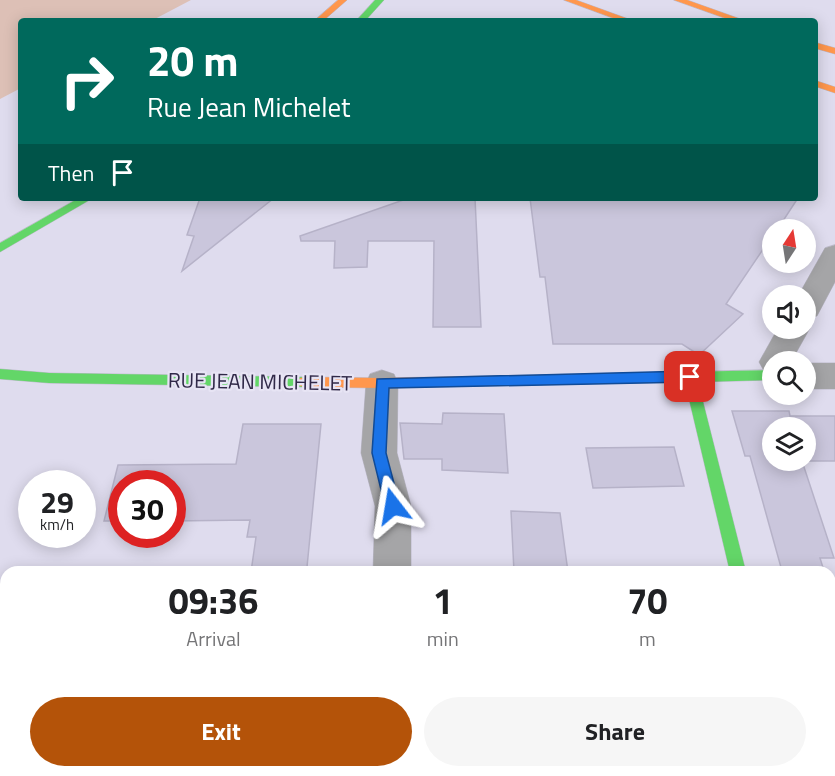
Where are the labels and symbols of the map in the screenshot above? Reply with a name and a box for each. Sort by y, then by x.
north arrow [762,219,816,273]
pin [664,351,715,402]
street label: RUE JEAN MICHELET [168,363,352,399]
speed limit sign: 30 [108,470,186,548]
position arrow [361,474,425,538]

